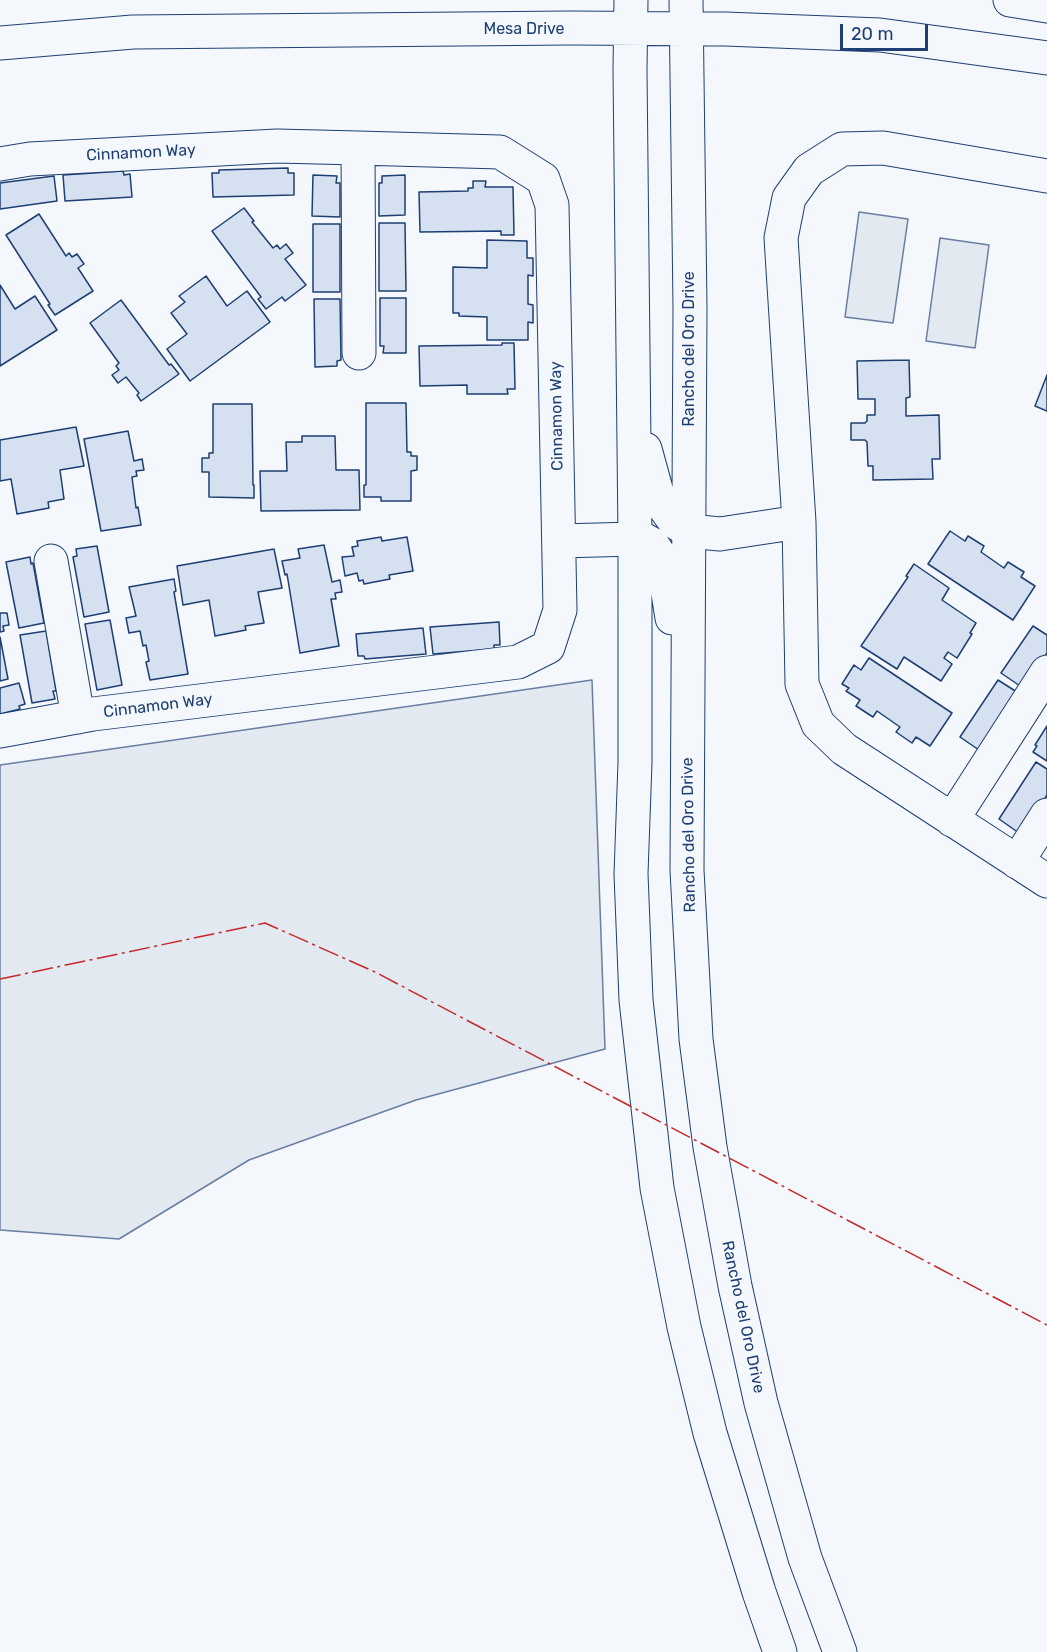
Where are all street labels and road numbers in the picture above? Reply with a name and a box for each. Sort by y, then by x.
street label: Mesa Drive [483,19,565,39]
street label: Cinnamon Way [86,141,196,165]
street label: Rancho del Oro Drive [679,271,699,427]
street label: Cinnamon Way [546,361,568,471]
street label: Cinnamon Way [102,690,214,722]
street label: Rancho del Oro Drive [678,757,700,913]
street label: Rancho del Oro Drive [717,1239,769,1395]

